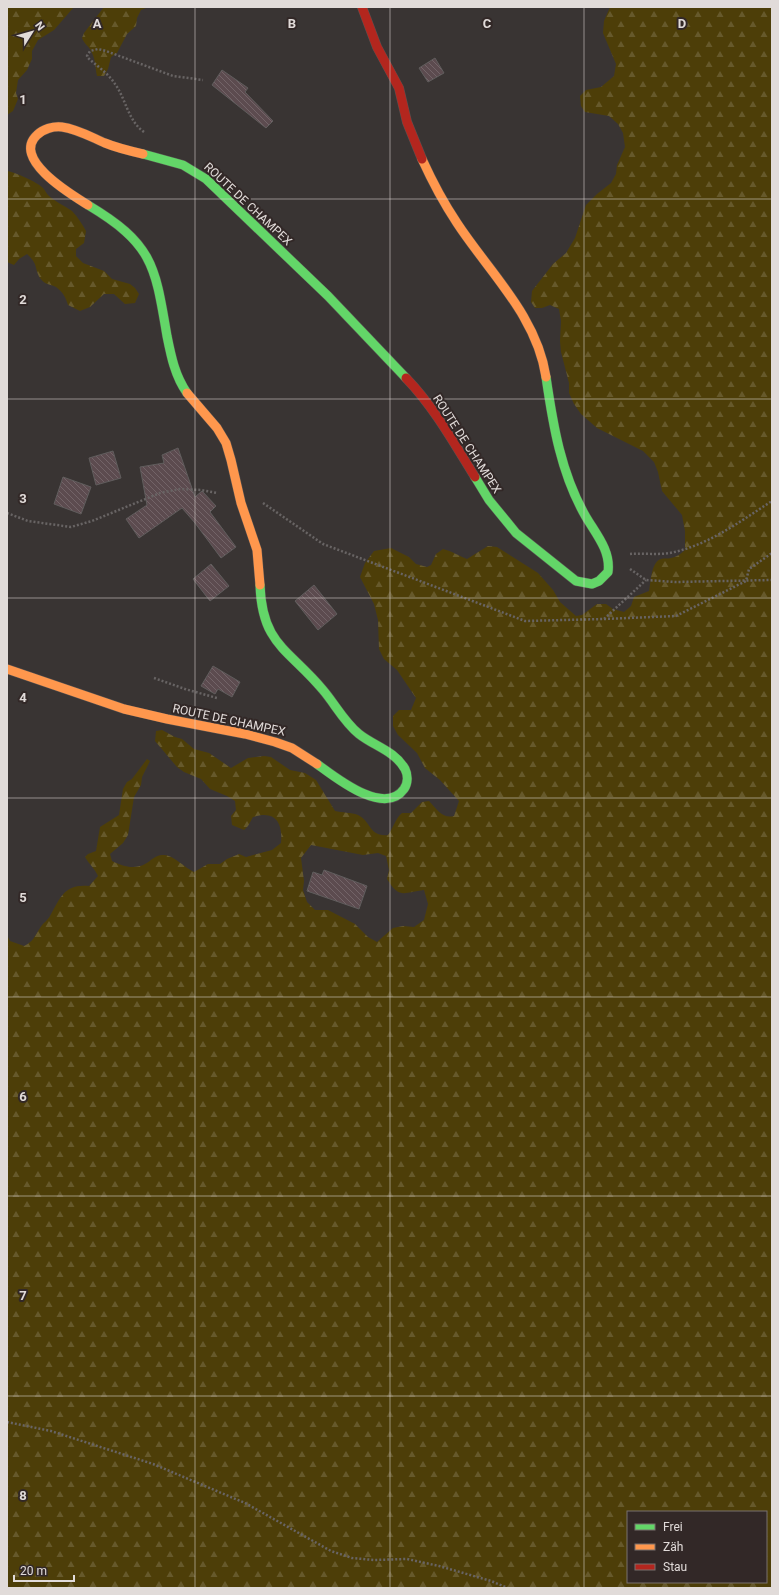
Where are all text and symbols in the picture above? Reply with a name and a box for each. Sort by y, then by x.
north arrow [12,12,52,52]
text: A [93,16,102,31]
text: B [288,16,296,31]
text: C [483,16,492,31]
text: D [678,16,686,31]
text: N [32,19,47,33]
text: 1 [19,92,27,107]
street label: ROUTE DE CHAMPEX [201,160,295,249]
text: 2 [19,292,27,307]
street label: ROUTE DE CHAMPEX [430,392,504,496]
text: 3 [19,491,27,506]
text: 4 [19,690,27,705]
street label: ROUTE DE CHAMPEX [171,701,287,739]
text: 5 [19,890,27,905]
text: 6 [19,1089,27,1104]
text: 7 [19,1288,27,1303]
text: 8 [19,1488,27,1503]
legend [627,1511,767,1583]
text: Frei [663,1520,683,1534]
text: Zäh [663,1540,683,1554]
scale bar [14,1557,74,1583]
text: Stau [663,1560,687,1574]
text: 20 m [20,1564,47,1578]

